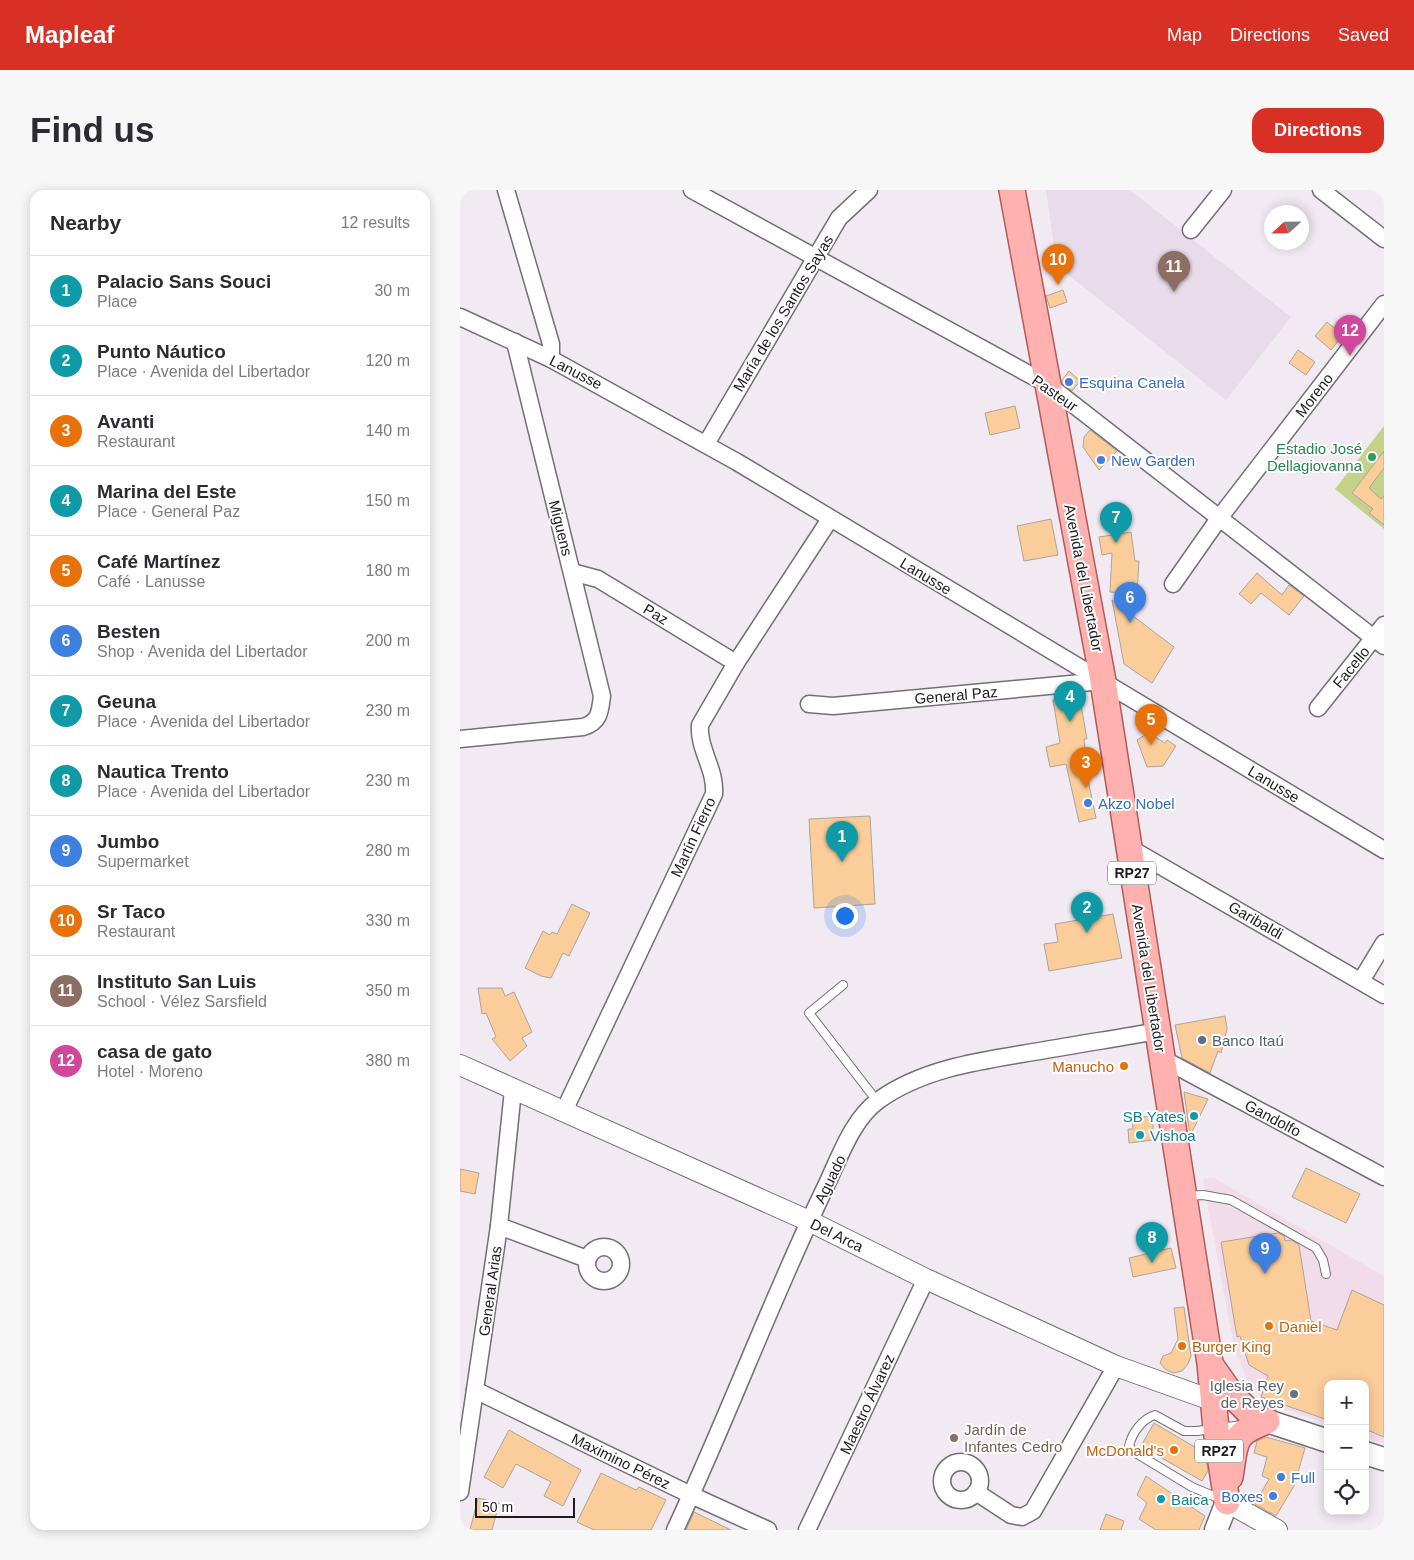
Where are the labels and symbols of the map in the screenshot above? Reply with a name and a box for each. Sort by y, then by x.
north arrow [1264,205,1309,250]
street label: María de los Santos Sayas [730,232,836,394]
pin: 10 [1042,244,1074,285]
pin: 11 [1158,251,1190,292]
pin: 12 [1334,315,1366,356]
street label: Lanusse [547,352,605,392]
street label: Moreno [1292,370,1336,420]
street label: Pasteur [1029,371,1081,415]
place label: Esquina Canela [1079,374,1186,391]
marker: Esquina Canela [1063,376,1075,388]
place label: Estadio José Dellagiovanna [1267,440,1363,474]
marker: Estadio José Dellagiovanna [1366,451,1378,463]
place label: New Garden [1111,452,1195,469]
marker: New Garden [1095,454,1107,466]
street label: Miguens [546,498,576,558]
pin: 7 [1100,502,1132,543]
street label: Avenida del Libertador [1061,503,1107,653]
street label: Lanusse [897,554,955,598]
pin: 6 [1114,582,1146,623]
street label: Paz [641,600,671,628]
street label: Facello [1329,643,1373,691]
pin: 4 [1054,681,1086,722]
street label: General Paz [914,683,998,707]
pin: 5 [1135,704,1167,745]
pin: 3 [1070,747,1102,788]
street label: Lanusse [1245,762,1303,806]
street label: Martín Fierro [667,795,719,879]
place label: Akzo Nobel [1098,795,1175,812]
marker: Akzo Nobel [1082,797,1094,809]
pin: 1 [826,821,858,862]
road number: RP27 [1108,861,1156,884]
pin: 2 [1071,892,1103,933]
street label: Garibaldi [1226,898,1286,942]
your location [832,903,858,929]
street label: Avenida del Libertador [1129,903,1169,1053]
place label: Banco Itaú [1212,1032,1284,1049]
marker: Banco Itaú [1196,1034,1208,1046]
place label: Manucho [1052,1058,1114,1075]
marker: Manucho [1118,1060,1130,1072]
street label: Gandolfo [1242,1096,1304,1140]
place label: SB Yates [1123,1108,1184,1125]
marker: SB Yates [1188,1110,1200,1122]
place label: Vishoa [1150,1127,1196,1144]
marker: Vishoa [1134,1129,1146,1141]
street label: Aguado [811,1152,849,1206]
street label: Del Arca [808,1215,867,1255]
pin: 8 [1136,1222,1168,1263]
pin: 9 [1249,1233,1281,1274]
street label: General Arias [475,1245,505,1337]
place label: Daniel [1279,1318,1322,1335]
marker: Daniel [1263,1320,1275,1332]
place label: Burger King [1192,1338,1271,1355]
marker: Burger King [1176,1340,1188,1352]
street label: Maestro Álvarez [836,1351,898,1457]
place label: Iglesia Rey de Reyes [1210,1377,1284,1411]
marker: Iglesia Rey de Reyes [1288,1388,1300,1400]
place label: Jardín de Infantes Cedro [964,1421,1062,1455]
street label: Maximino Pérez [569,1430,673,1492]
marker: Jardín de Infantes Cedro [948,1432,960,1444]
road number: RP27 [1195,1440,1243,1462]
place label: McDonald's [1086,1442,1164,1459]
marker: McDonald's [1168,1444,1180,1456]
place label: Full [1291,1469,1315,1486]
marker: Full [1275,1471,1287,1483]
place label: Boxes [1221,1488,1263,1505]
marker: Boxes [1267,1490,1279,1502]
place label: Baica [1171,1491,1209,1508]
marker: Baica [1155,1493,1167,1505]
scale bar [475,1495,575,1518]

